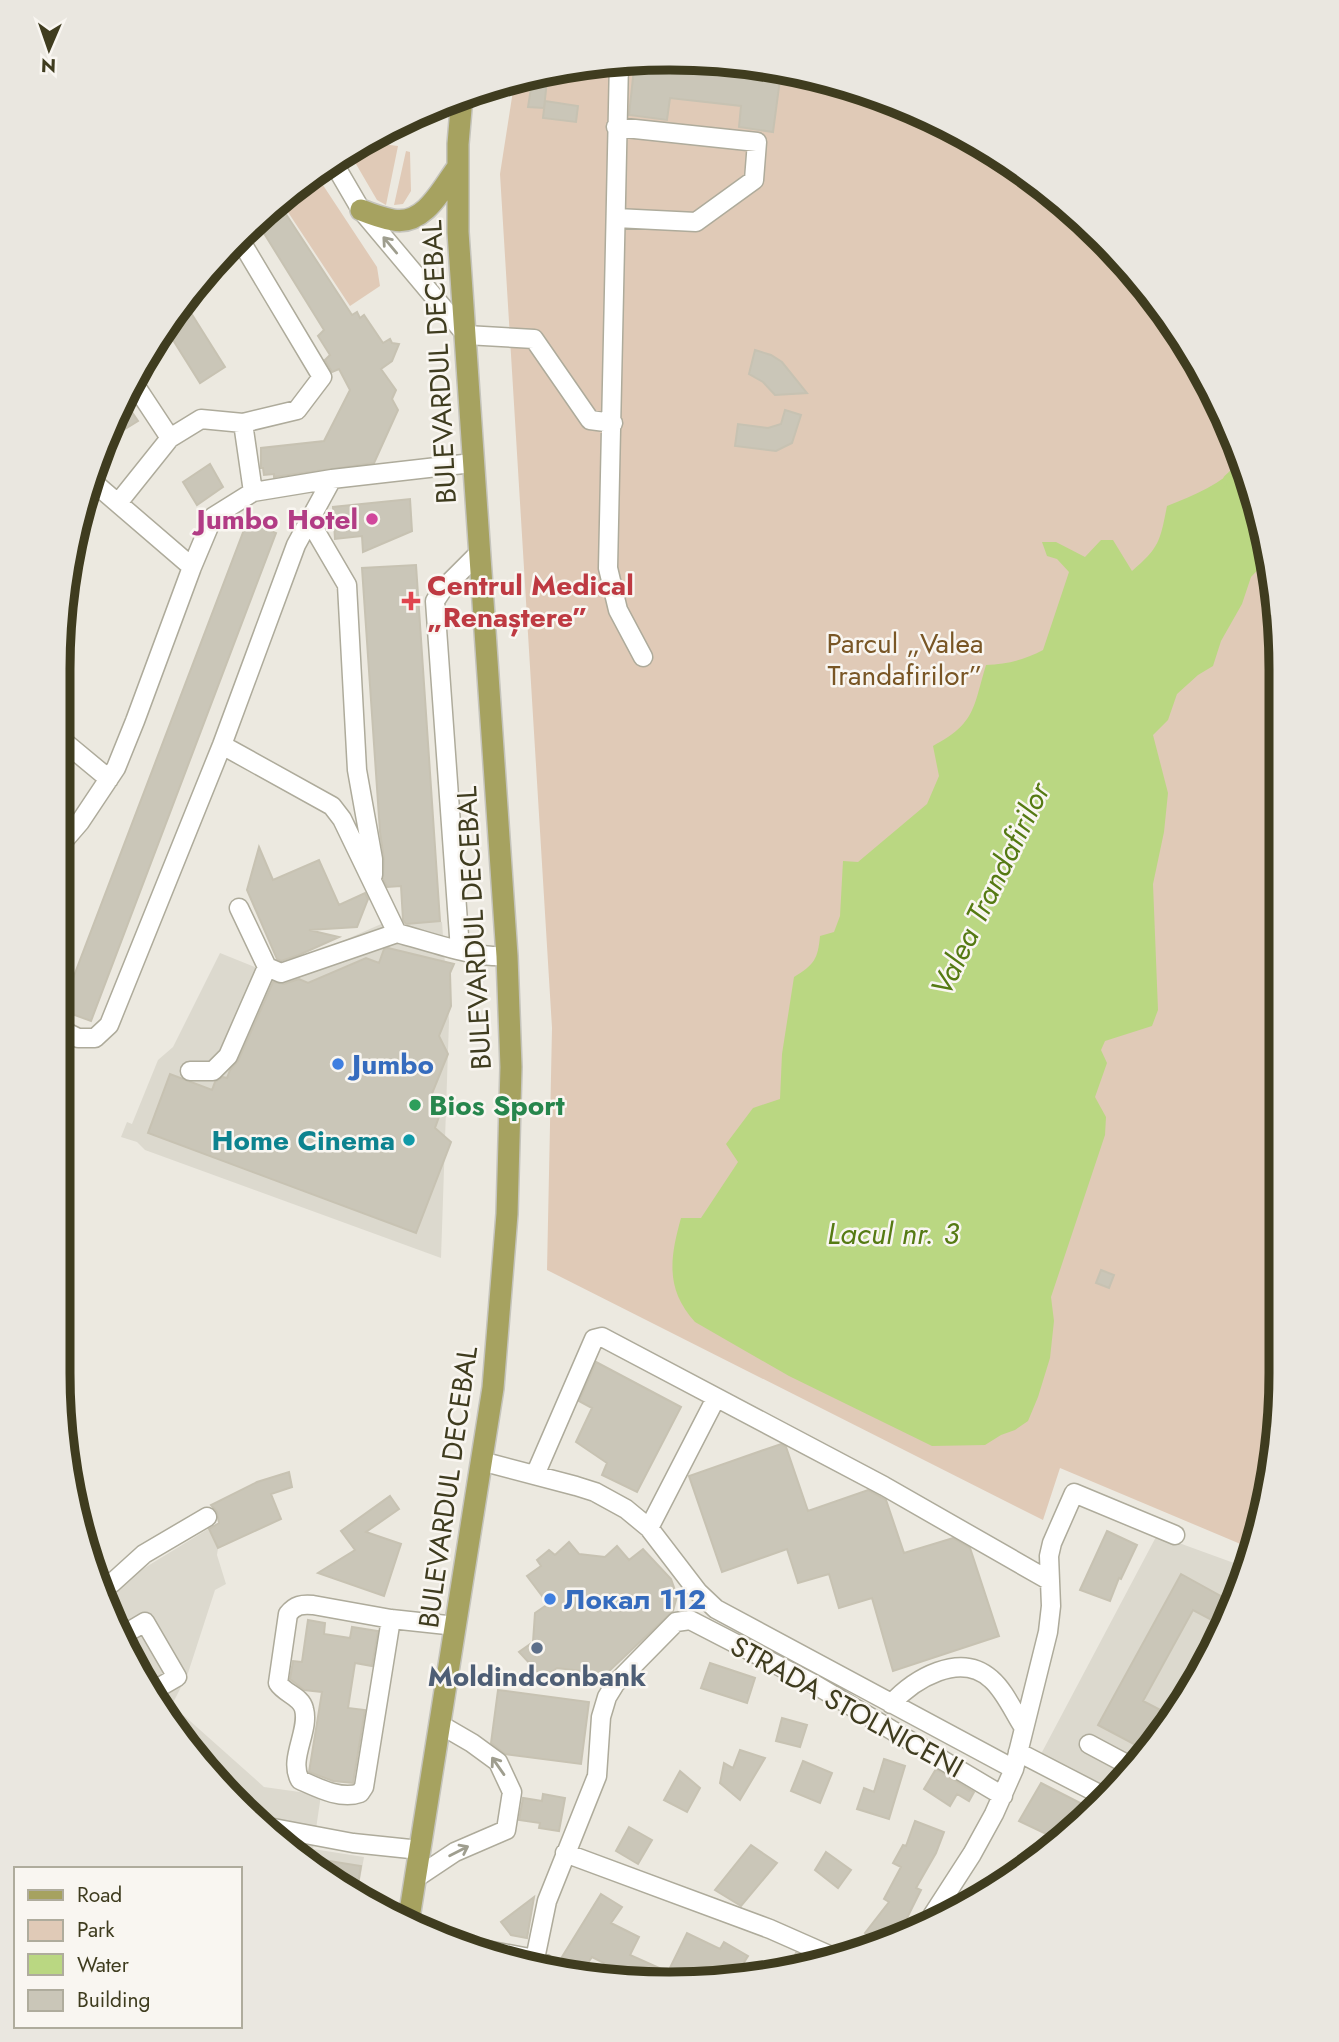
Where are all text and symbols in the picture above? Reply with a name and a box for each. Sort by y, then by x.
north arrow [14,14,84,84]
text: N [40,52,56,79]
street label: BULEVARDUL DECEBAL [411,219,467,505]
one-way arrow [382,237,398,255]
place label: Jumbo Hotel [191,499,358,540]
marker: Jumbo Hotel [364,511,380,527]
place label: Centrul Medical „Renaștere” [427,565,634,638]
marker: Centrul Medical „Renaștere” [401,591,421,611]
park label: Parcul „Valea Trandafirilor” [827,623,983,696]
water label: Valea Trandafirilor [920,773,1061,1003]
street label: BULEVARDUL DECEBAL [446,785,502,1071]
place label: Jumbo [347,1044,434,1085]
marker: Jumbo [330,1056,346,1072]
place label: Bios Sport [429,1085,565,1126]
marker: Bios Sport [407,1097,423,1113]
place label: Home Cinema [212,1120,395,1161]
marker: Home Cinema [401,1132,417,1148]
water label: Lacul nr. 3 [827,1212,960,1255]
street label: BULEVARDUL DECEBAL [408,1343,488,1630]
place label: Локал 112 [564,1579,706,1620]
marker: Локал 112 [542,1591,558,1607]
street label: STRADA STOLNICENI [723,1626,971,1788]
marker: Moldindconbank [529,1640,545,1656]
place label: Moldindconbank [428,1656,646,1697]
one-way arrow [491,1757,506,1776]
one-way arrow [449,1844,469,1858]
legend [14,1867,242,2028]
text: Road [77,1880,122,1910]
text: Park [77,1915,115,1945]
text: Water [77,1950,130,1980]
text: Building [77,1985,150,2015]

